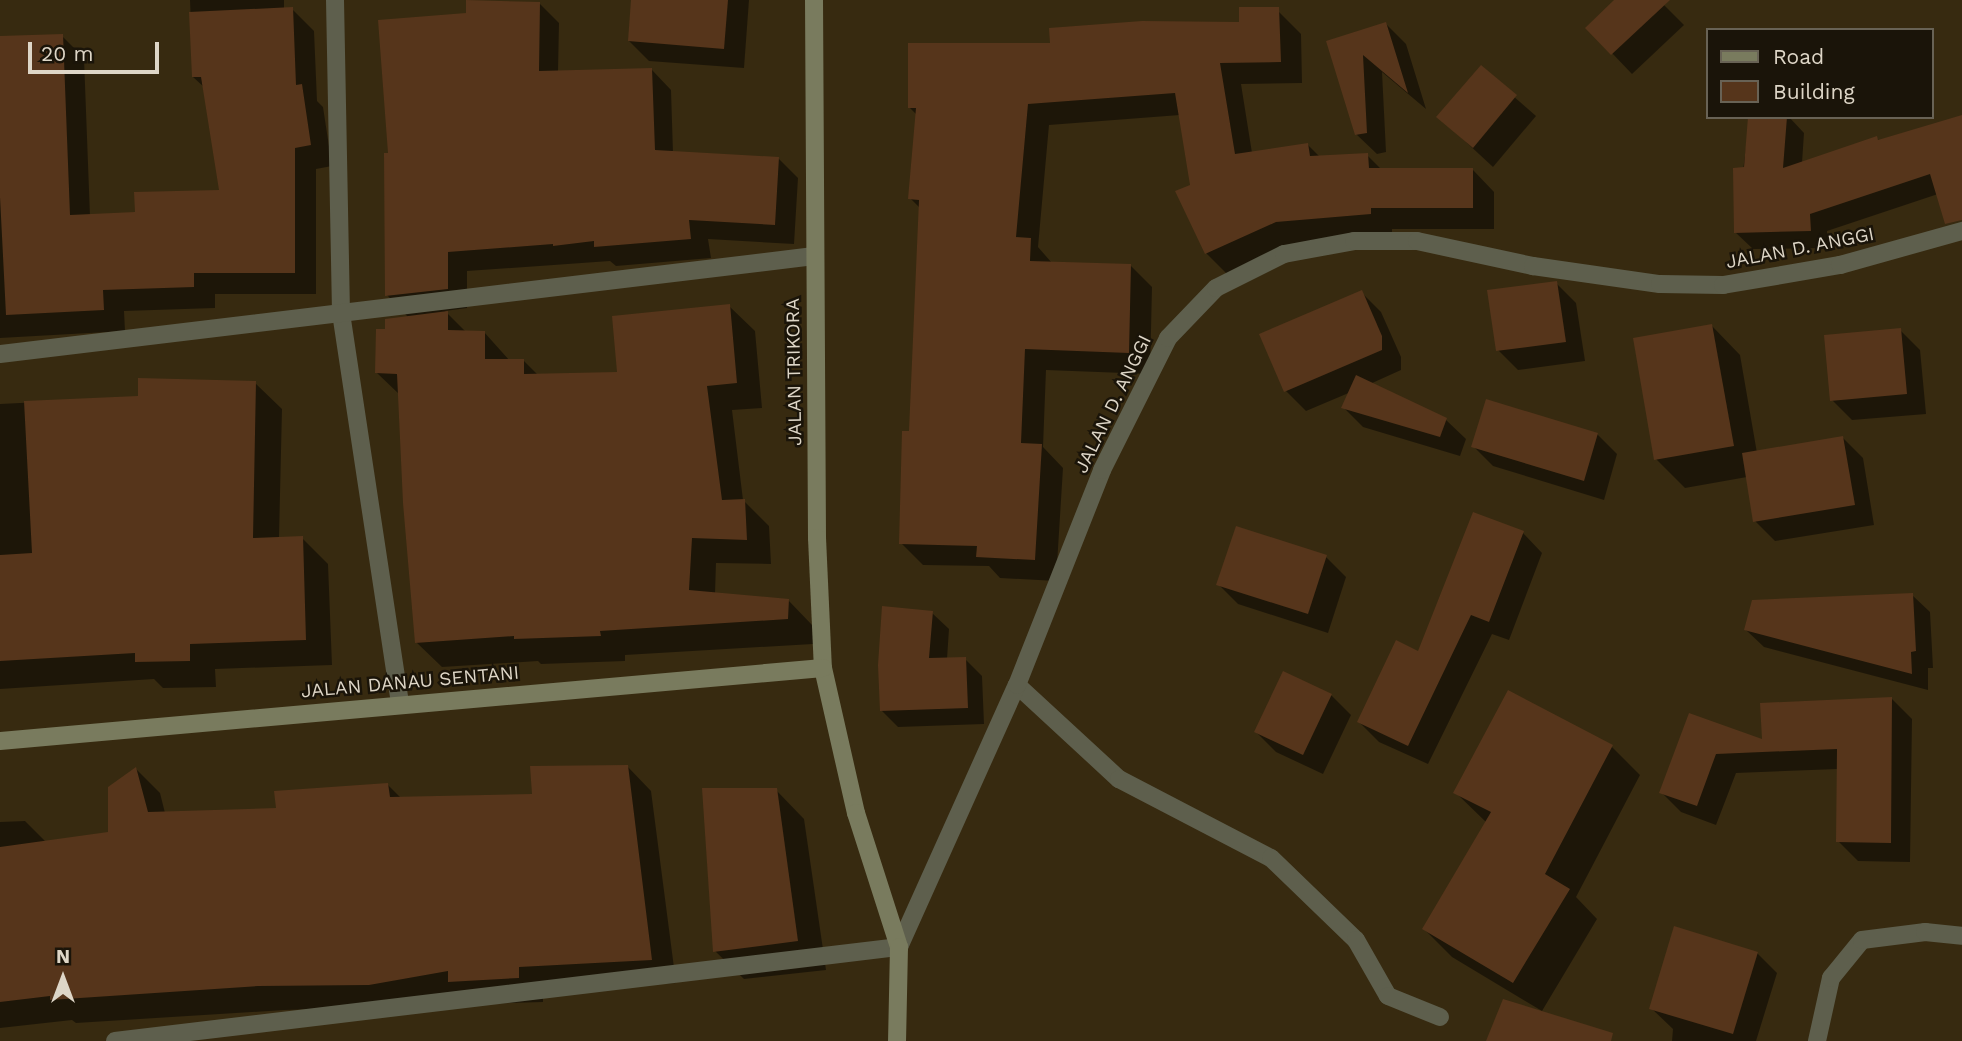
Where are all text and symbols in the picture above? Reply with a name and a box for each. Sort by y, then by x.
scale bar [32,28,163,72]
legend [1706,28,1934,119]
text: 20 m [41,41,93,66]
text: Road [1773,44,1824,69]
text: Building [1773,79,1855,104]
street label: JALAN D. ANGGI [1724,222,1876,274]
street label: JALAN TRIKORA [781,298,807,446]
street label: JALAN D. ANGGI [1070,331,1156,477]
street label: JALAN DANAU SENTANI [300,661,520,703]
north arrow [28,943,98,1013]
text: N [56,945,70,968]

